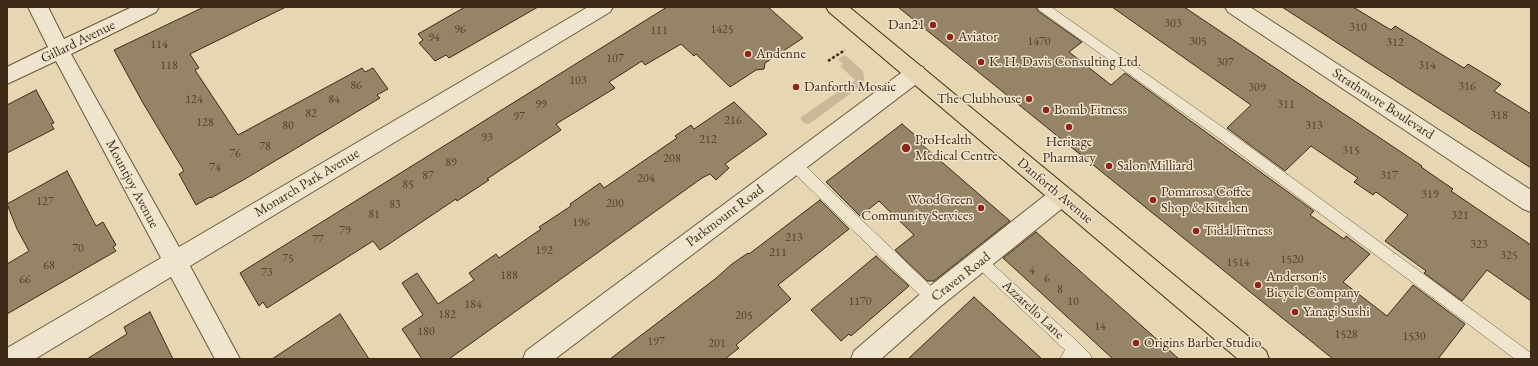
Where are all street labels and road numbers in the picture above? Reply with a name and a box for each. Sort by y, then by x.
street label: Gillard Avenue [38,17,118,67]
street label: Strathmore Boulevard [1329,65,1437,143]
street label: Mountjoy Avenue [102,137,162,231]
street label: Monarch Park Avenue [251,145,363,221]
street label: Danforth Avenue [1014,154,1096,228]
street label: Parkmount Road [683,181,767,251]
street label: Craven Road [928,249,994,305]
street label: Azzarello Lane [998,277,1068,343]

